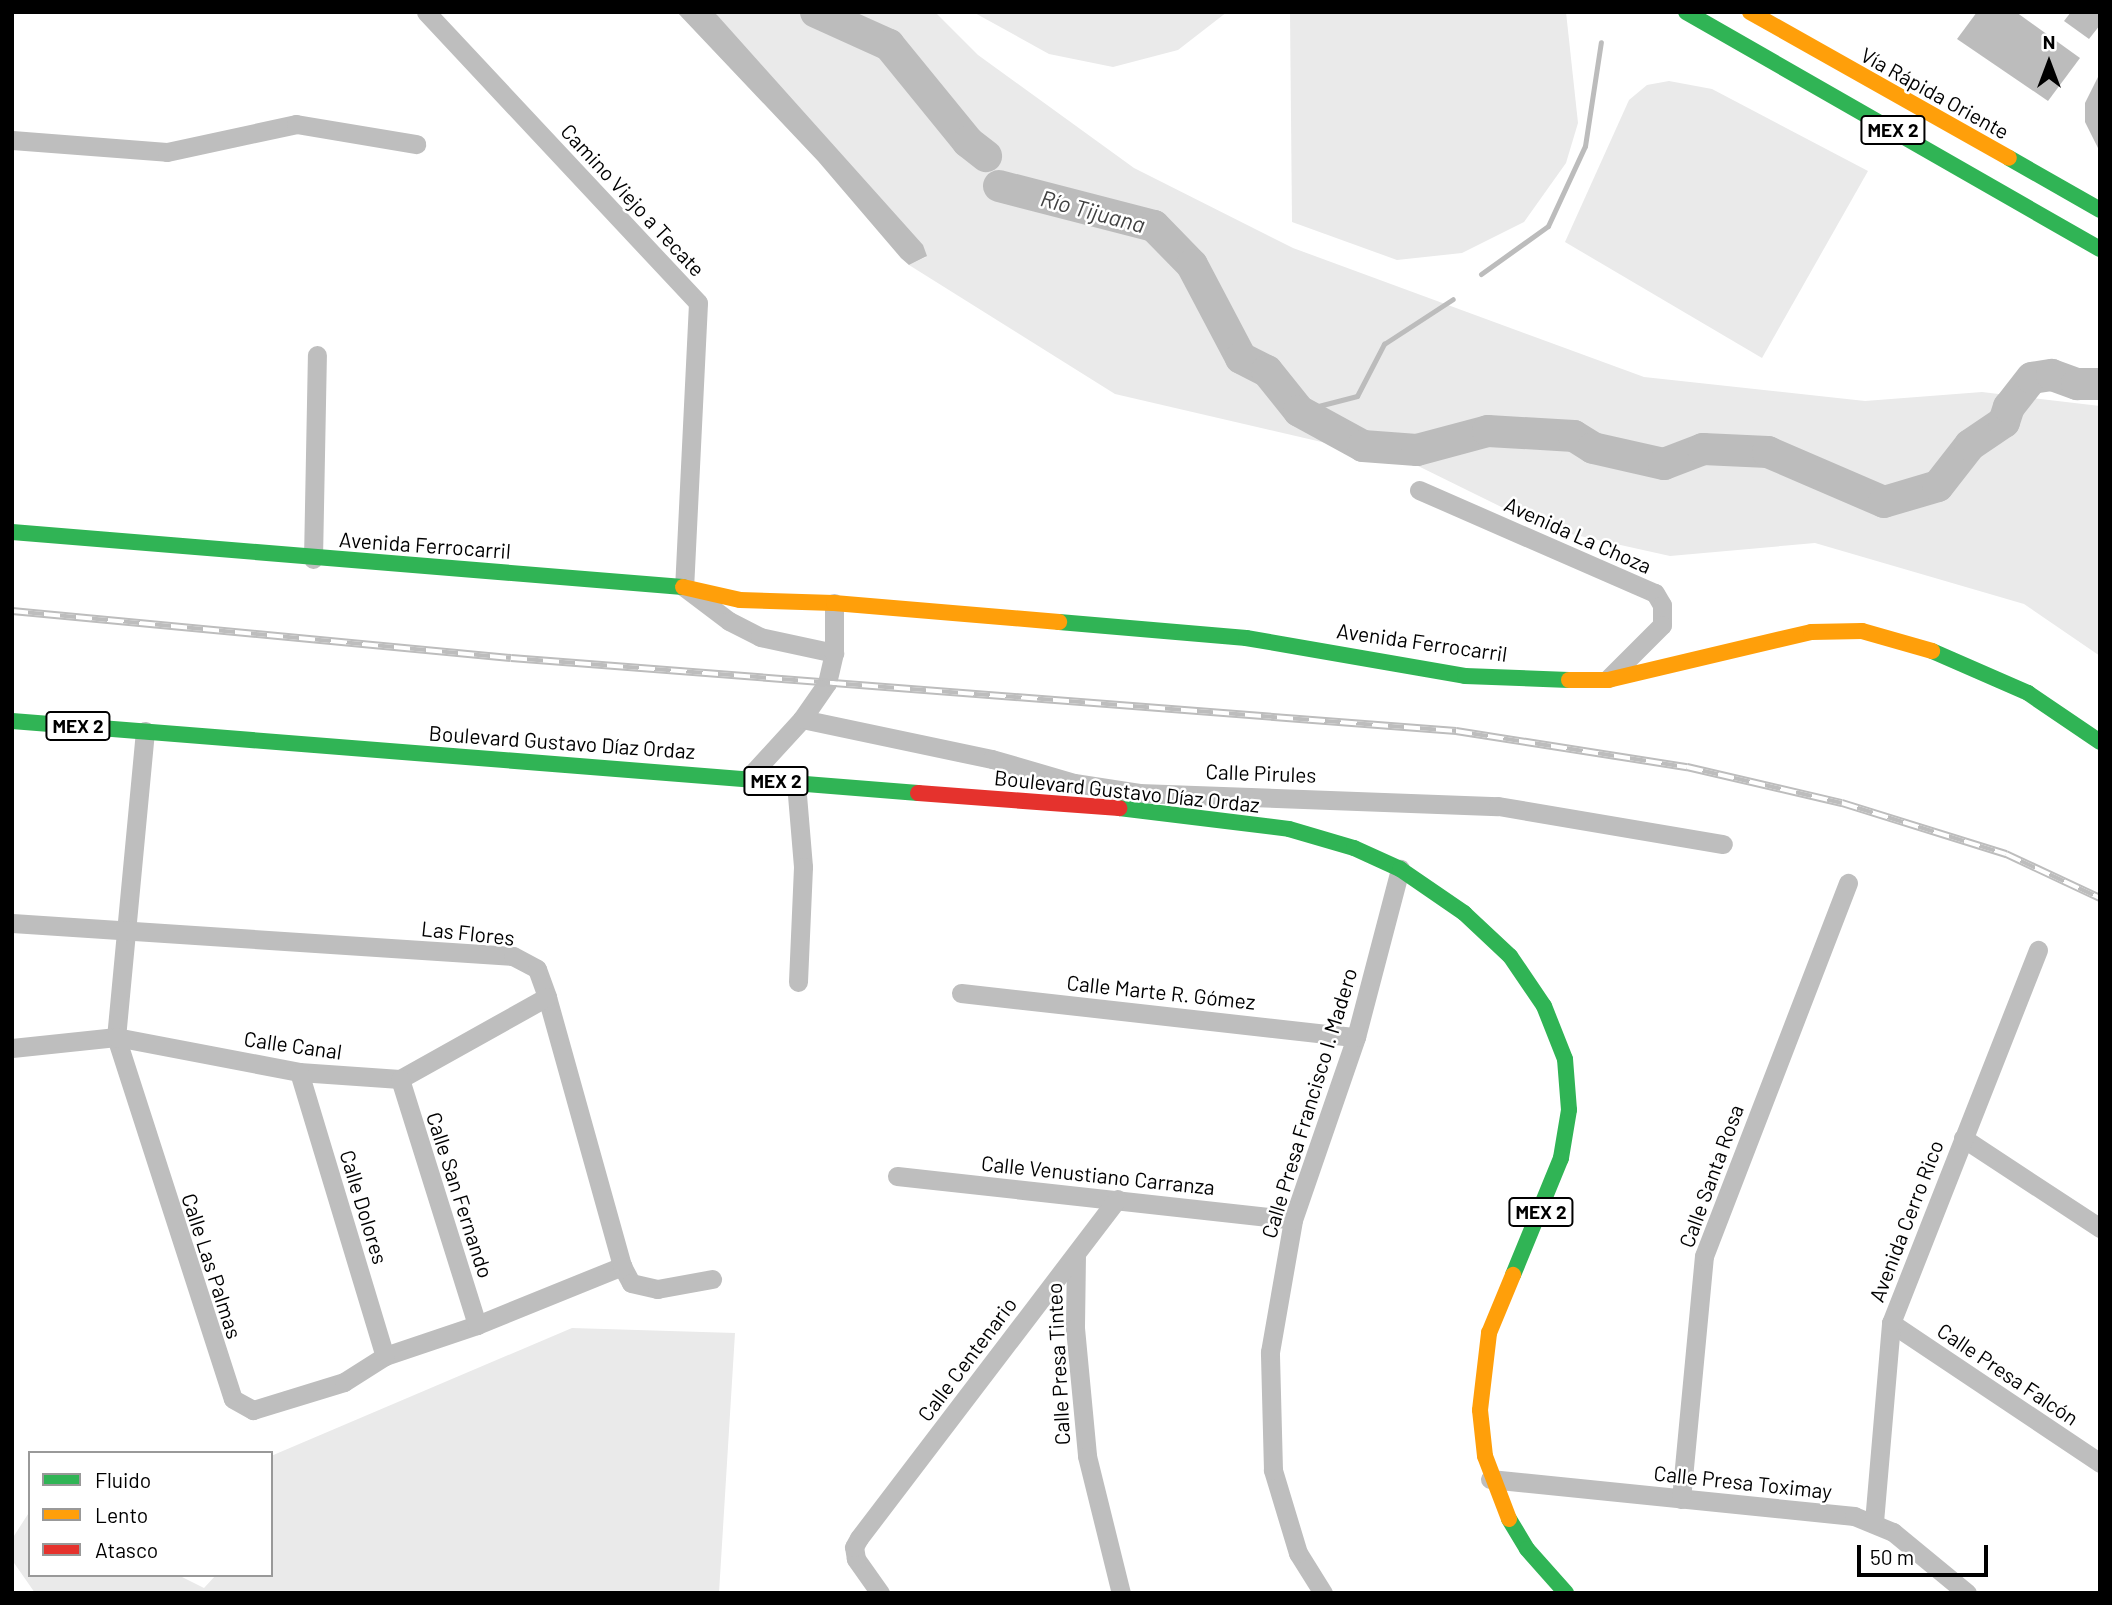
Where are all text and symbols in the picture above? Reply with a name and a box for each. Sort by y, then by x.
north arrow [2014,28,2084,98]
text: N [2043,30,2055,53]
street label: Vía Rápida Oriente [1856,42,2014,144]
road number: MEX 2 [1860,114,1926,146]
street label: Camino Viejo a Tecate [556,119,710,281]
water label: Río Tijuana [1038,184,1148,238]
street label: Avenida La Choza [1501,491,1655,579]
street label: Avenida Ferrocarril [338,526,512,564]
street label: Avenida Ferrocarril [1335,618,1509,666]
road number: MEX 2 [45,710,111,741]
street label: Boulevard Gustavo Díaz Ordaz [428,720,696,764]
street label: Calle Pirules [1205,758,1317,788]
street label: Boulevard Gustavo Díaz Ordaz [993,765,1261,817]
road number: MEX 2 [743,766,809,796]
street label: Las Flores [420,916,516,950]
street label: Calle Presa Francisco I. Madero [1256,965,1362,1241]
street label: Calle Marte R. Gómez [1065,970,1257,1014]
street label: Calle Canal [242,1026,344,1064]
street label: Calle Santa Rosa [1673,1101,1749,1251]
street label: Calle San Fernando [421,1109,499,1281]
street label: Avenida Cerro Rico [1864,1137,1948,1305]
street label: Calle Dolores [335,1147,393,1267]
street label: Calle Venustiano Carranza [980,1150,1216,1200]
street label: Calle Las Palmas [177,1190,247,1342]
road number: MEX 2 [1508,1196,1574,1228]
street label: Calle Presa Tinteo [1041,1282,1075,1446]
street label: Calle Centenario [912,1292,1022,1426]
street label: Calle Presa Falcón [1933,1318,2083,1430]
legend [28,1451,273,1577]
street label: Calle Presa Toximay [1653,1460,1833,1504]
text: Fluido [95,1467,151,1492]
text: Lento [95,1502,148,1527]
scale bar [1860,1532,1991,1576]
text: Atasco [95,1537,158,1562]
text: 50 m [1870,1544,1914,1569]

